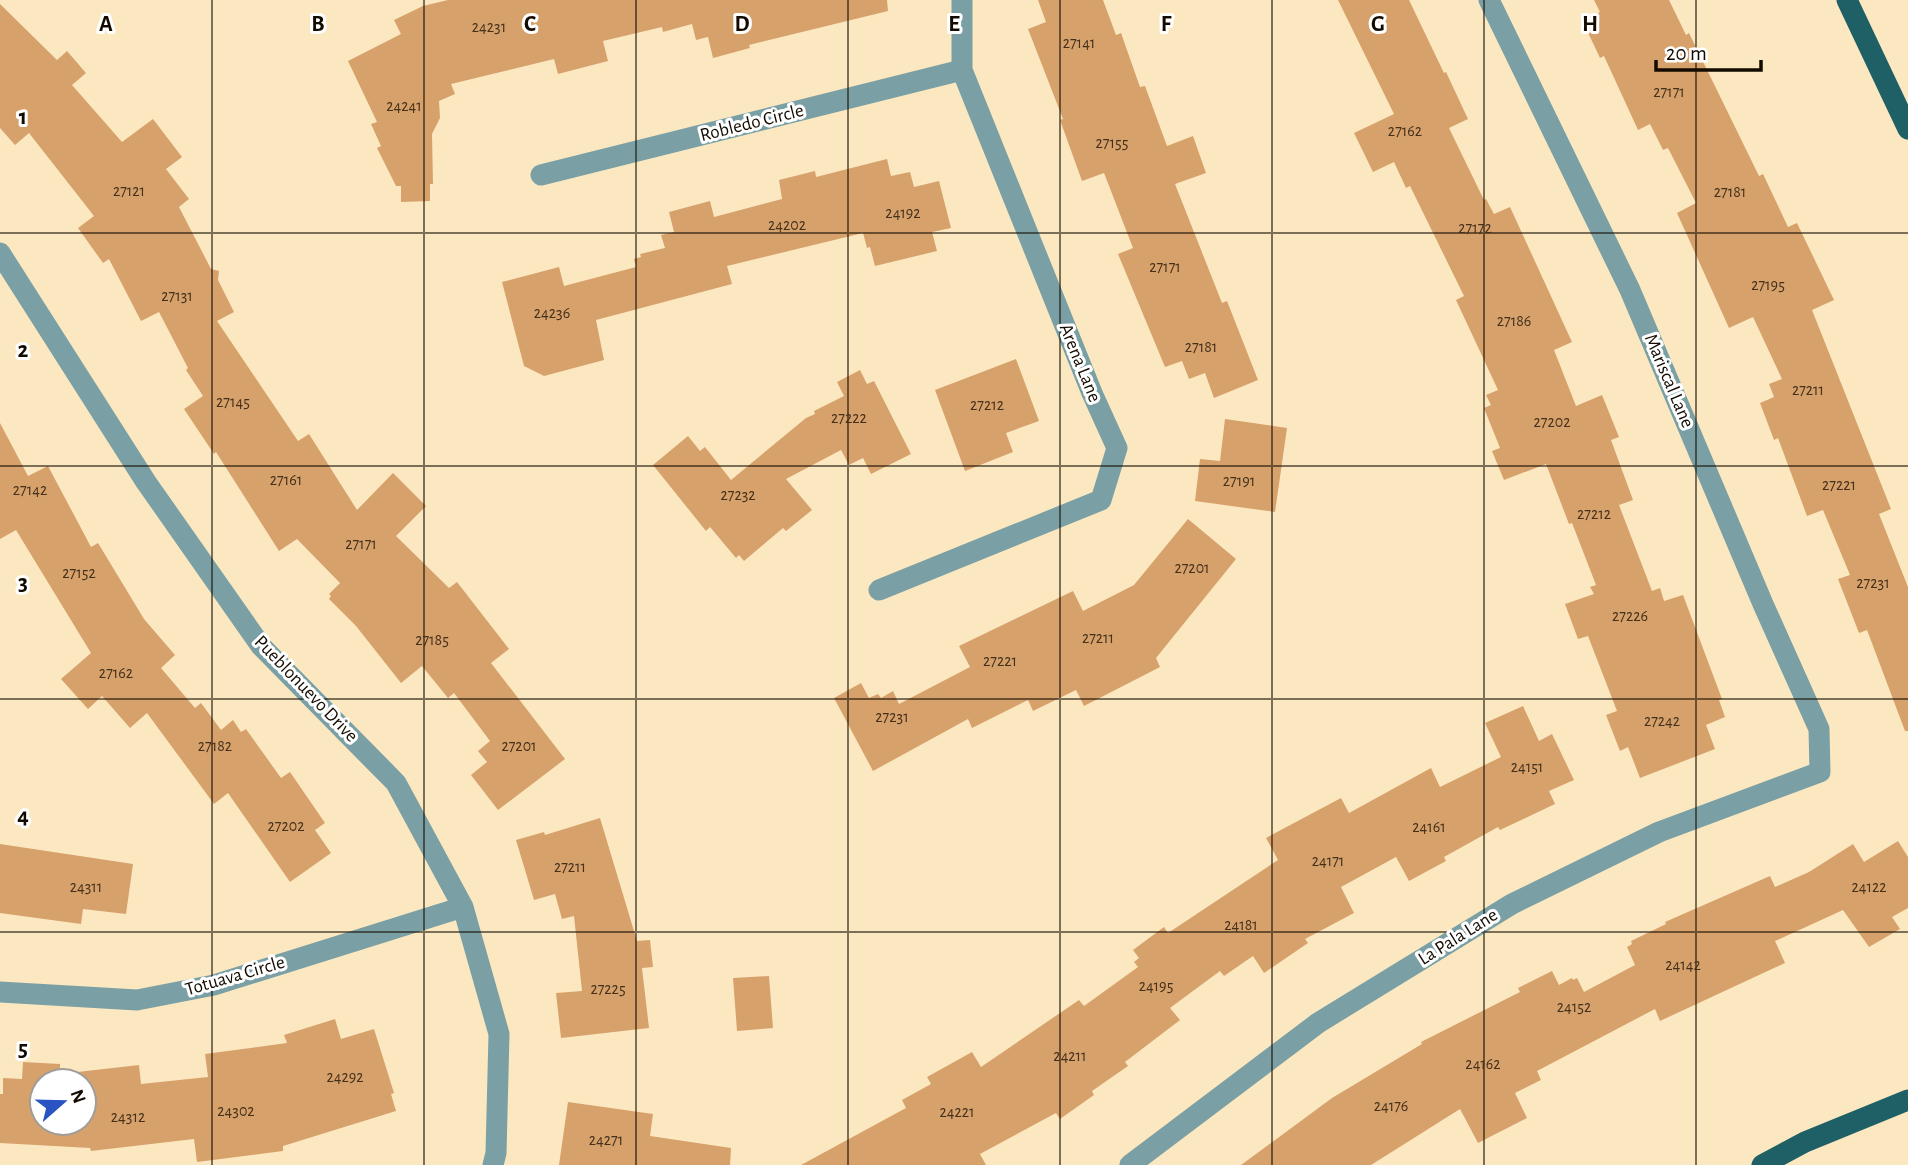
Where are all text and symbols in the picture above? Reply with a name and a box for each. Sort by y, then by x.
text: A [99,13,113,36]
text: B [311,13,325,36]
text: C [524,13,536,36]
text: D [734,13,750,36]
text: E [948,13,960,36]
text: F [1161,13,1172,36]
text: G [1371,13,1385,36]
text: H [1582,13,1598,36]
house number: 24231 [472,19,506,35]
scale bar [1656,28,1761,72]
house number: 27141 [1063,35,1095,51]
text: 20 m [1666,43,1707,64]
house number: 27171 [1653,84,1685,100]
house number: 24241 [386,98,422,114]
street label: Robledo Circle [698,101,806,145]
text: 1 [19,106,27,129]
house number: 27162 [1388,123,1422,139]
house number: 27155 [1096,135,1128,151]
house number: 27121 [113,183,145,199]
house number: 27181 [1714,184,1746,200]
house number: 24192 [885,205,921,221]
house number: 24202 [768,217,806,233]
house number: 27172 [1458,220,1492,236]
house number: 27171 [1149,259,1181,275]
house number: 27195 [1751,277,1785,293]
house number: 27131 [161,288,193,304]
house number: 24236 [534,305,570,321]
house number: 27186 [1497,313,1531,329]
street label: Arena Lane [1056,321,1104,405]
street label: Mariscal Lane [1641,331,1697,431]
text: 2 [18,339,29,362]
house number: 27181 [1185,339,1217,355]
house number: 27211 [1792,382,1824,398]
house number: 27145 [216,394,250,410]
house number: 27212 [970,397,1004,413]
house number: 27222 [831,410,867,426]
house number: 27202 [1534,414,1570,430]
house number: 27161 [270,472,302,488]
house number: 27191 [1223,473,1255,489]
house number: 27221 [1822,477,1856,493]
house number: 27142 [13,482,47,498]
house number: 27232 [720,487,756,503]
house number: 27212 [1577,506,1611,522]
house number: 27171 [345,536,377,552]
house number: 27201 [1174,560,1210,576]
house number: 27152 [62,565,96,581]
text: 3 [18,572,28,595]
house number: 27231 [1856,575,1890,591]
house number: 27226 [1612,608,1648,624]
house number: 27211 [1082,630,1114,646]
street label: Pueblonuevo Drive [251,632,361,746]
house number: 27185 [415,632,449,648]
house number: 27221 [983,653,1017,669]
house number: 27162 [99,665,133,681]
house number: 27231 [875,709,909,725]
house number: 27242 [1644,713,1680,729]
house number: 27182 [198,738,232,754]
house number: 27201 [501,738,537,754]
house number: 24151 [1511,759,1543,775]
text: 4 [17,805,29,828]
house number: 27202 [268,818,304,834]
house number: 24161 [1412,819,1446,835]
house number: 24171 [1312,853,1344,869]
house number: 27211 [554,859,586,875]
house number: 24311 [70,879,102,895]
house number: 24122 [1851,879,1887,895]
street label: La Pala Lane [1415,905,1501,969]
house number: 24181 [1224,917,1258,933]
street label: Totuava Circle [183,953,287,999]
house number: 24142 [1665,957,1701,973]
house number: 24195 [1139,978,1173,994]
house number: 27225 [590,981,626,997]
house number: 24152 [1557,999,1591,1015]
text: 5 [18,1038,28,1061]
house number: 24211 [1053,1048,1087,1064]
house number: 24162 [1465,1056,1501,1072]
north arrow [28,1067,98,1137]
house number: 24292 [326,1069,364,1085]
text: N [66,1087,89,1106]
house number: 24176 [1374,1098,1408,1114]
house number: 24302 [217,1103,255,1119]
house number: 24221 [939,1104,975,1120]
house number: 24312 [111,1109,145,1125]
house number: 24271 [589,1132,623,1148]

